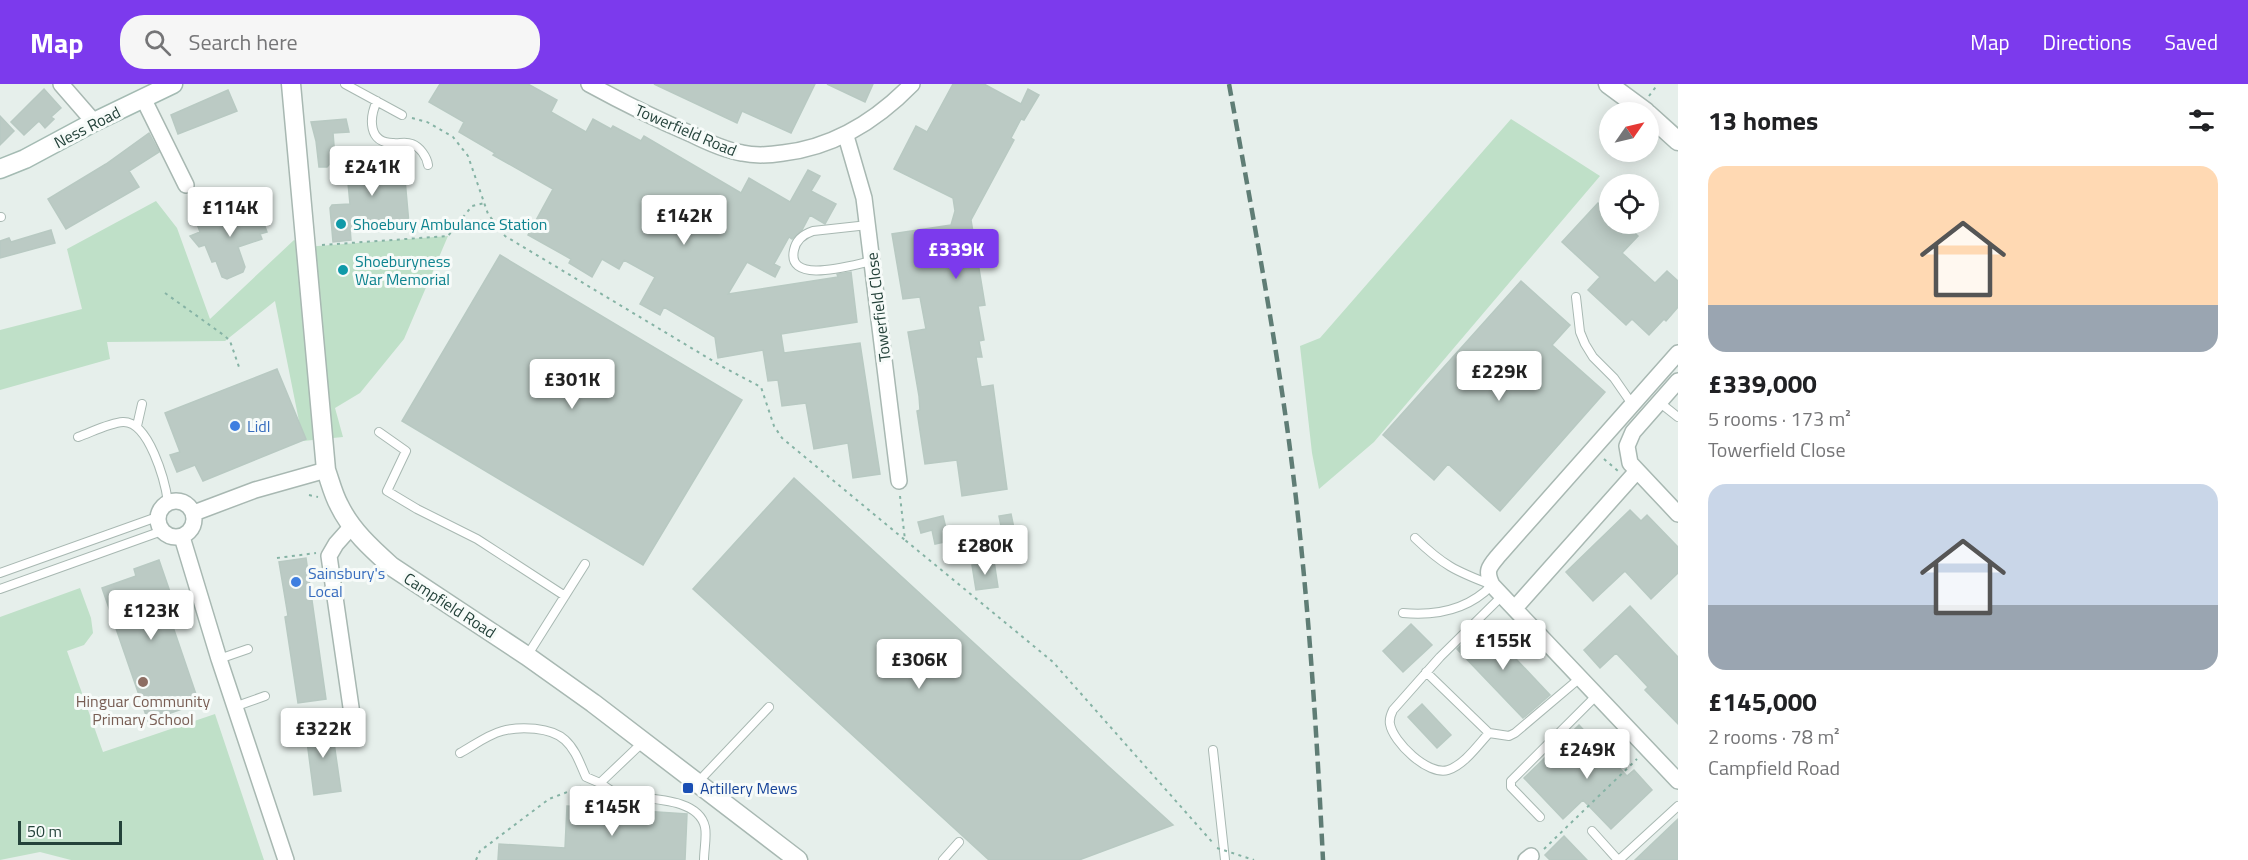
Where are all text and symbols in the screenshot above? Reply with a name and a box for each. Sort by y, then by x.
search box [120,15,540,69]
text: Map [30,21,84,64]
text: Search here [189,25,298,59]
icon: search [141,26,174,59]
text: Map [1970,26,2010,58]
text: Directions [2043,26,2132,58]
text: Saved [2165,26,2218,58]
street label: Towerfield Road [631,98,741,162]
street label: Ness Road [50,100,124,154]
text: 13 homes [1708,101,1818,140]
north arrow [1599,102,1659,162]
map controls [1599,102,1659,234]
icon: filters [2185,104,2218,137]
pin: £241K [330,146,414,197]
text: £241K [344,150,400,181]
button: locate [1599,174,1659,234]
pin: £114K [188,187,272,238]
text: £114K [202,191,258,222]
pin: £142K [642,195,726,246]
text: £142K [656,199,712,230]
icon: home [1909,205,2017,313]
place label: Shoebury Ambulance Station [353,212,547,236]
marker: Shoebury Ambulance Station [334,217,348,231]
pin: £339K [914,229,998,280]
text: £339K [928,233,984,264]
place label: Shoeburyness War Memorial [355,249,451,291]
street label: Towerfield Close [859,251,897,363]
marker: Shoeburyness War Memorial [336,263,350,277]
pin: £229K [1457,351,1541,402]
text: £229K [1471,355,1527,386]
pin: £301K [530,359,614,410]
text: £301K [544,363,600,394]
text: £339,000 [1708,364,1817,403]
text: 5 rooms · 173 m² [1708,403,1851,434]
place label: Lidl [247,414,270,438]
marker: Lidl [228,419,242,433]
text: Towerfield Close [1708,434,1845,465]
icon: home [1909,523,2017,631]
pin: £280K [943,525,1027,576]
text: £280K [957,529,1013,560]
place label: Sainsbury's Local [308,561,385,603]
street label: Campfield Road [399,566,501,644]
marker: Sainsbury's Local [289,575,303,589]
pin: £123K [109,590,193,641]
text: £123K [123,594,179,625]
pin: £155K [1461,620,1545,671]
text: £155K [1475,624,1531,655]
pin: £306K [877,639,961,690]
text: £306K [891,643,947,674]
marker: Hinguar Community Primary School [136,675,150,689]
text: £145,000 [1708,682,1817,721]
place label: Hinguar Community Primary School [76,689,210,731]
pin: £322K [281,708,365,759]
text: £322K [295,712,351,743]
text: 2 rooms · 78 m² [1708,721,1840,752]
pin: £249K [1545,729,1629,780]
text: £249K [1559,733,1615,764]
text: Campfield Road [1708,752,1840,783]
place label: Artillery Mews [700,776,797,800]
marker: Artillery Mews [681,781,695,795]
pin: £145K [570,786,654,837]
text: £145K [584,790,640,821]
scale bar [18,818,122,846]
text: 50 m [27,819,62,843]

